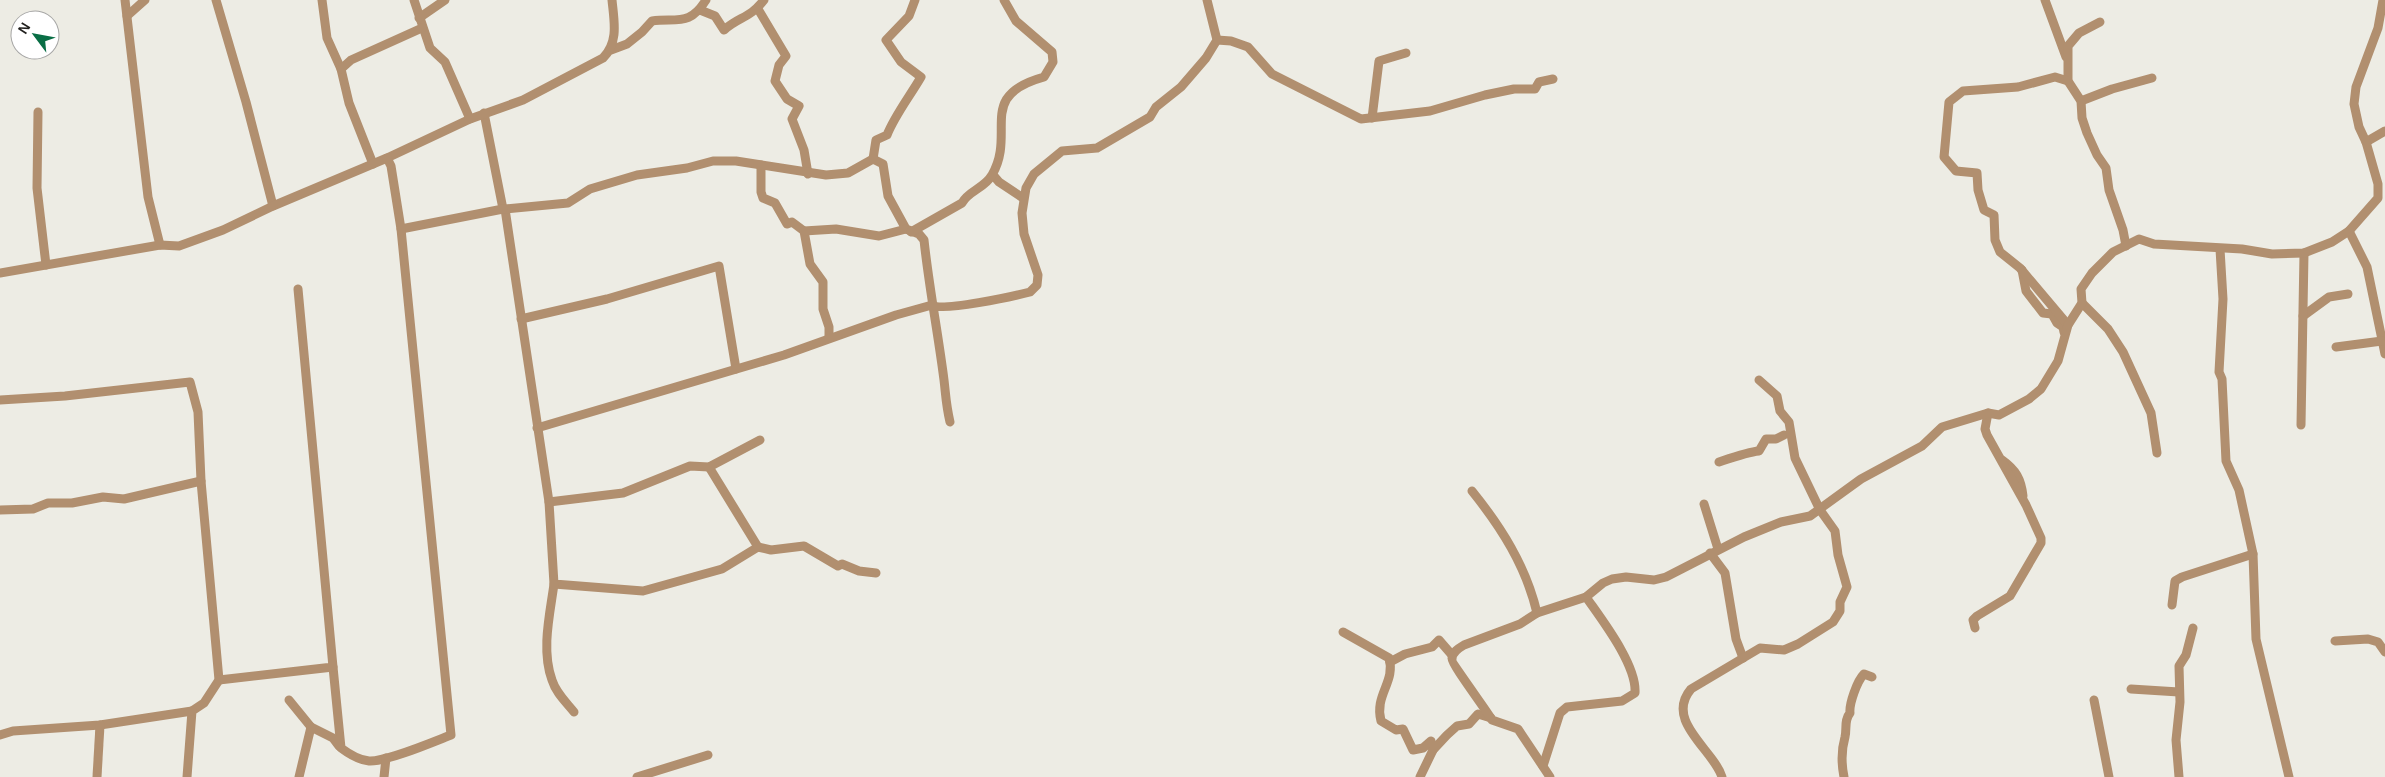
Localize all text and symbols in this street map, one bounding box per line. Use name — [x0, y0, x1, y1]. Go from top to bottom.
north arrow — [10, 10, 60, 60]
text: N — [15, 20, 33, 37]

